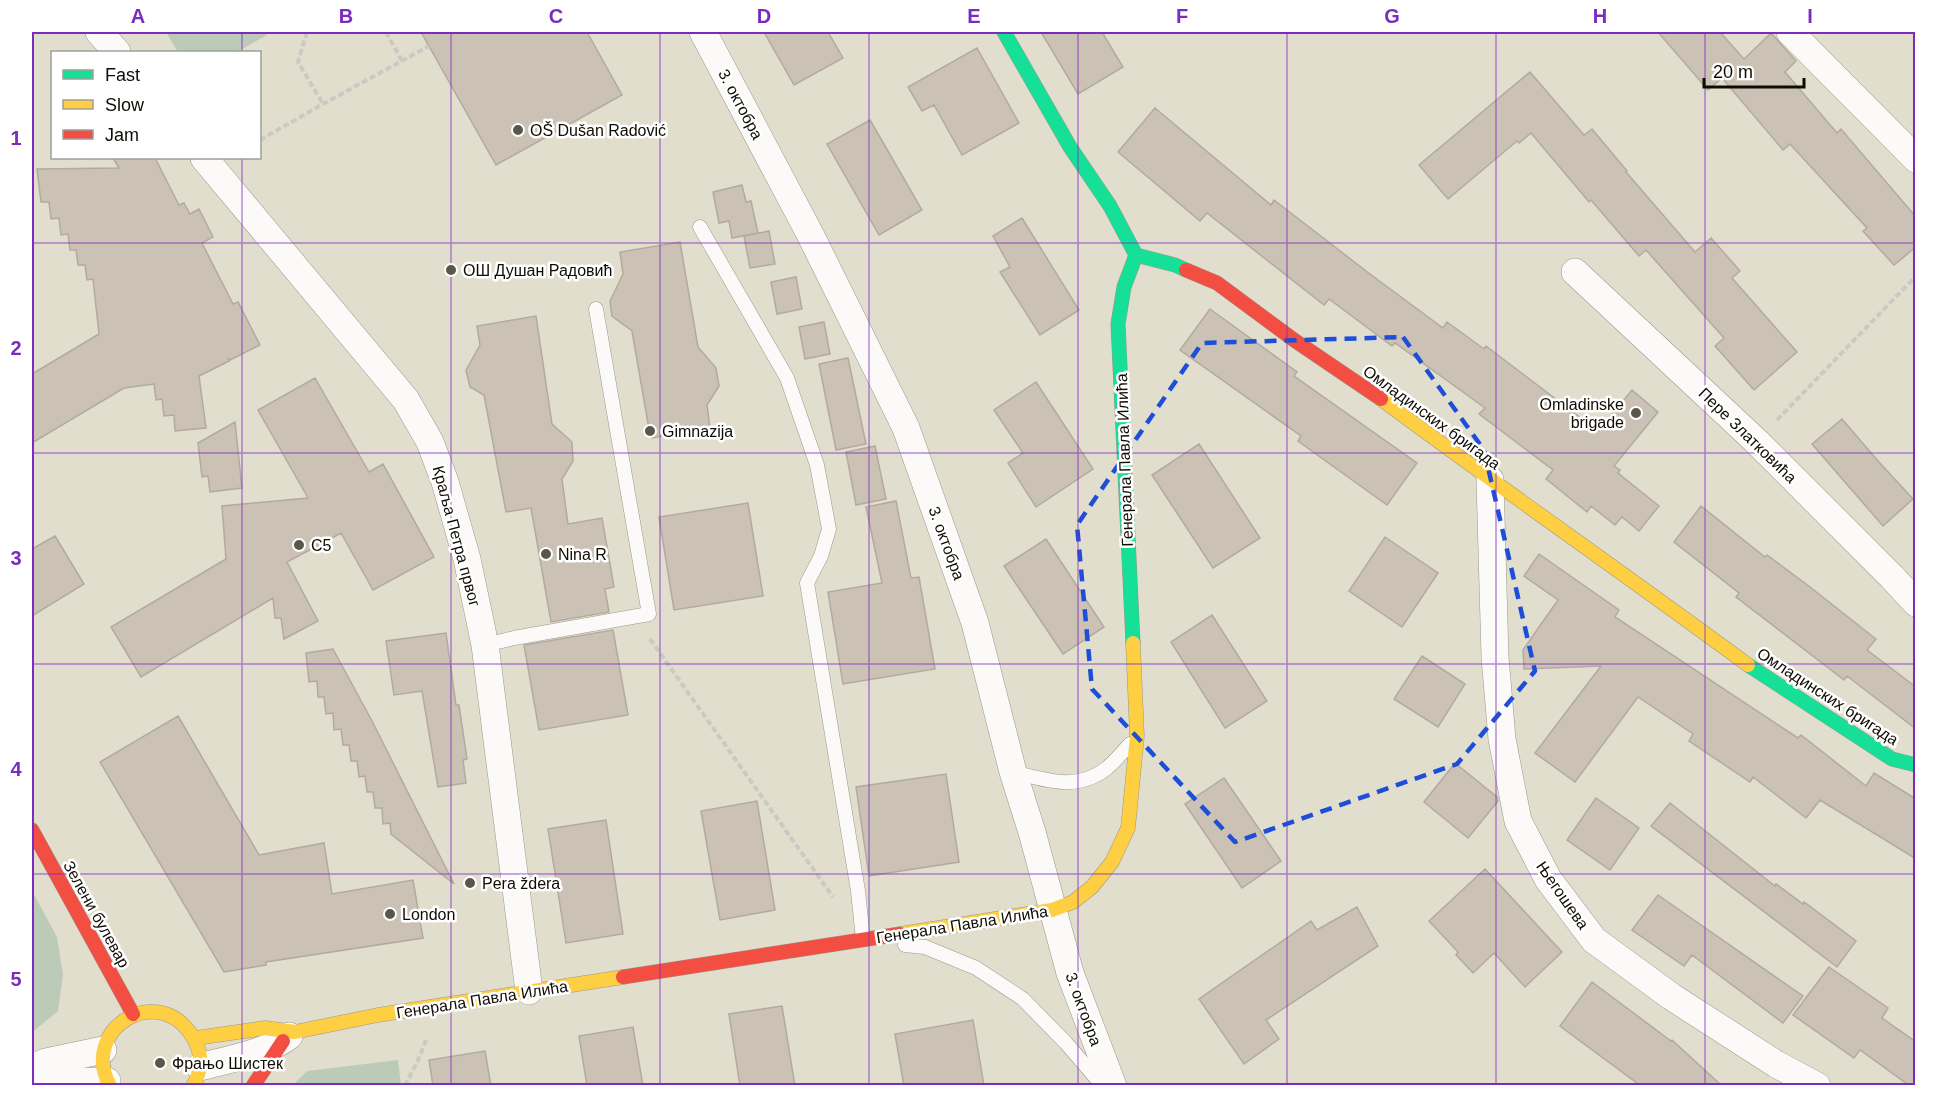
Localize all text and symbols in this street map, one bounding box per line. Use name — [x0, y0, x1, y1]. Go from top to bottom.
text: A — [131, 5, 145, 27]
text: B — [339, 5, 353, 27]
text: C — [549, 5, 563, 27]
text: D — [757, 5, 771, 27]
text: E — [967, 5, 981, 27]
text: F — [1176, 5, 1188, 27]
text: G — [1384, 5, 1400, 27]
text: H — [1593, 5, 1607, 27]
text: I — [1807, 5, 1813, 27]
legend — [51, 51, 261, 159]
scale bar — [1704, 51, 1804, 89]
text: 20 m — [1713, 62, 1753, 82]
text: Fast — [105, 65, 140, 85]
street label: 3. октобра — [715, 66, 766, 142]
text: Slow — [105, 95, 145, 115]
place label: OŠ Dušan Radović — [530, 121, 666, 139]
marker: OŠ Dušan Radović — [511, 123, 525, 137]
text: Jam — [105, 125, 139, 145]
text: 1 — [10, 127, 22, 149]
place label: ОШ Душан Радовић — [463, 262, 612, 279]
marker: ОШ Душан Радовић — [444, 263, 458, 277]
text: 2 — [10, 337, 22, 359]
street label: Омладинских бригада — [1360, 362, 1503, 473]
street label: Генерала Павла Илића — [1113, 373, 1136, 547]
street label: Пере Златковића — [1695, 384, 1800, 486]
place label: Omladinske brigade — [1540, 396, 1624, 431]
marker: Omladinske brigade — [1629, 406, 1643, 420]
place label: Gimnazija — [662, 423, 733, 440]
marker: Gimnazija — [643, 424, 657, 438]
street label: Краља Петра првог — [430, 464, 484, 609]
street label: 3. октобра — [925, 504, 968, 582]
place label: C5 — [311, 537, 332, 554]
marker: C5 — [292, 538, 306, 552]
place label: Nina R — [558, 546, 607, 563]
text: 3 — [10, 547, 22, 569]
marker: Nina R — [539, 547, 553, 561]
street label: Омладинских бригада — [1754, 644, 1902, 748]
text: 4 — [10, 758, 22, 780]
street label: Зелени булевар — [60, 858, 133, 971]
street label: Његошева — [1533, 858, 1592, 932]
place label: Pera ždera — [482, 875, 560, 892]
marker: Pera ždera — [463, 876, 477, 890]
street label: Генерала Павла Илића — [875, 903, 1049, 946]
place label: London — [402, 906, 455, 923]
marker: London — [383, 907, 397, 921]
text: 5 — [10, 968, 22, 990]
street label: 3. октобра — [1062, 970, 1105, 1048]
street label: Генерала Павла Илића — [395, 978, 569, 1021]
place label: Фрањо Шистек — [172, 1055, 284, 1072]
marker: Фрањо Шистек — [153, 1056, 167, 1070]

